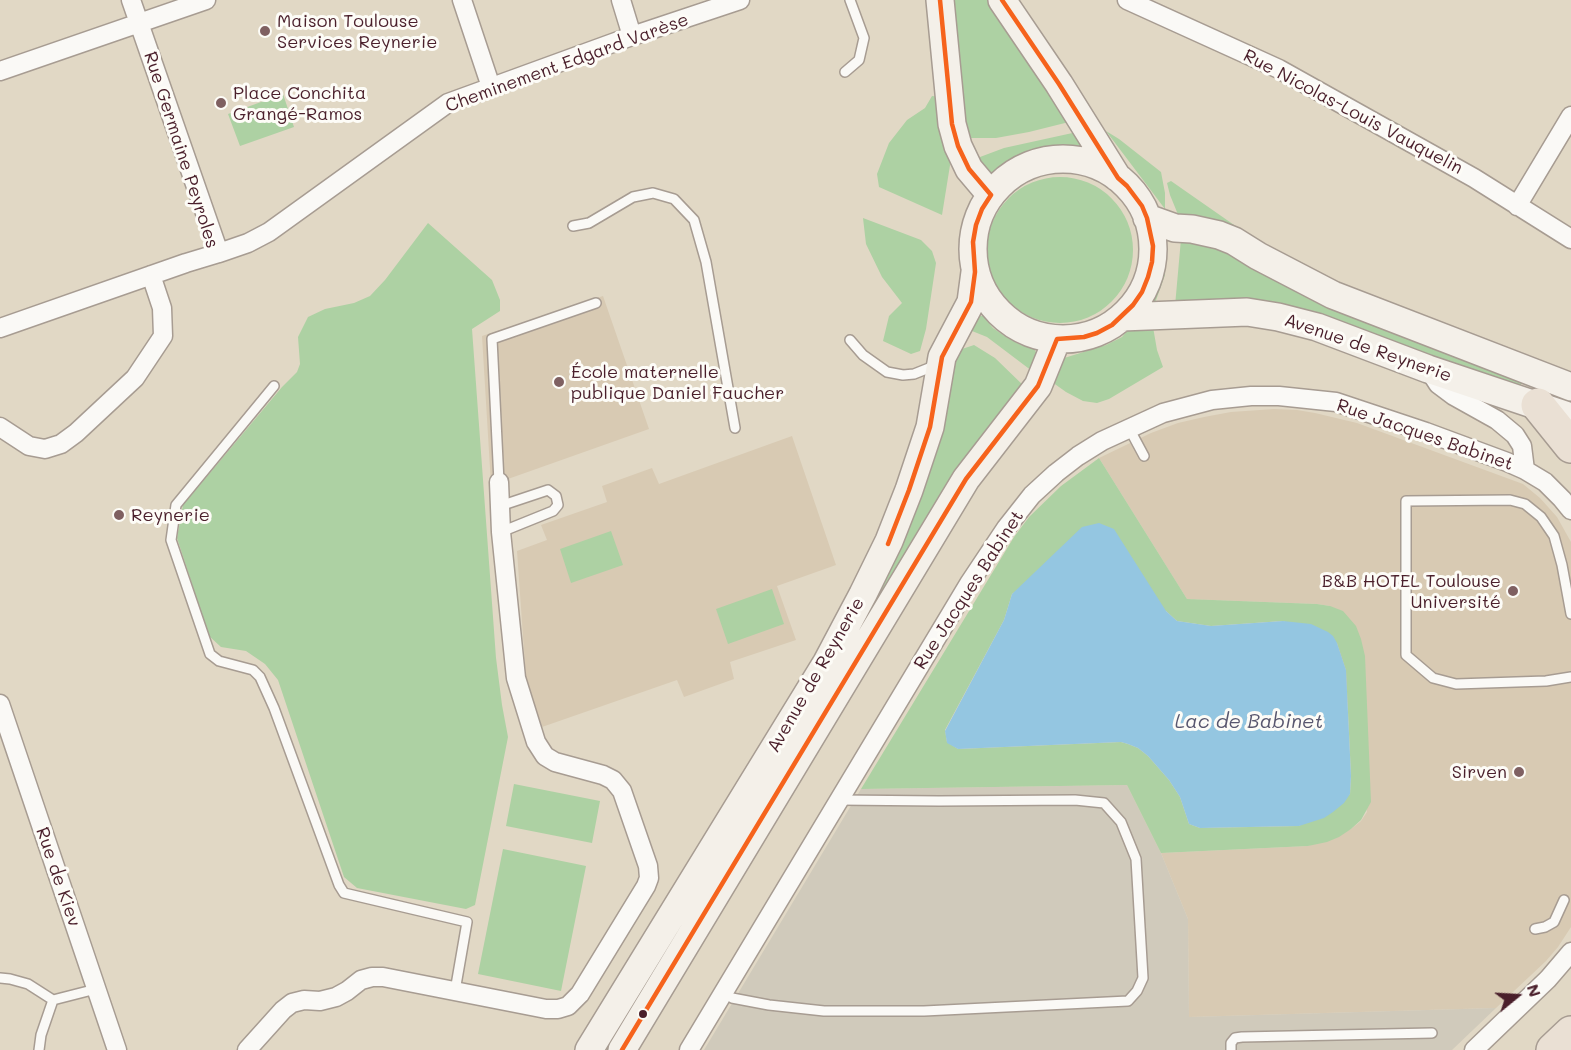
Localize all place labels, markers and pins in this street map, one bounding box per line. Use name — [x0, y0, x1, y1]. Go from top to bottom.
place label: Maison Toulouse Services Reynerie — [277, 10, 437, 52]
marker: Maison Toulouse Services Reynerie — [258, 24, 272, 38]
place label: Place Conchita Grangé-Ramos — [233, 82, 366, 124]
marker: Place Conchita Grangé-Ramos — [214, 96, 228, 110]
place label: École maternelle publique Daniel Faucher — [571, 361, 784, 404]
marker: École maternelle publique Daniel Faucher — [552, 375, 566, 389]
place label: Reynerie — [131, 504, 210, 526]
marker: Reynerie — [112, 508, 126, 522]
place label: B&B HOTEL Toulouse Université — [1322, 570, 1501, 612]
marker: B&B HOTEL Toulouse Université — [1506, 584, 1520, 598]
place label: Sirven — [1452, 761, 1507, 783]
marker: Sirven — [1512, 765, 1526, 779]
unlabelled marker — [637, 1008, 649, 1020]

